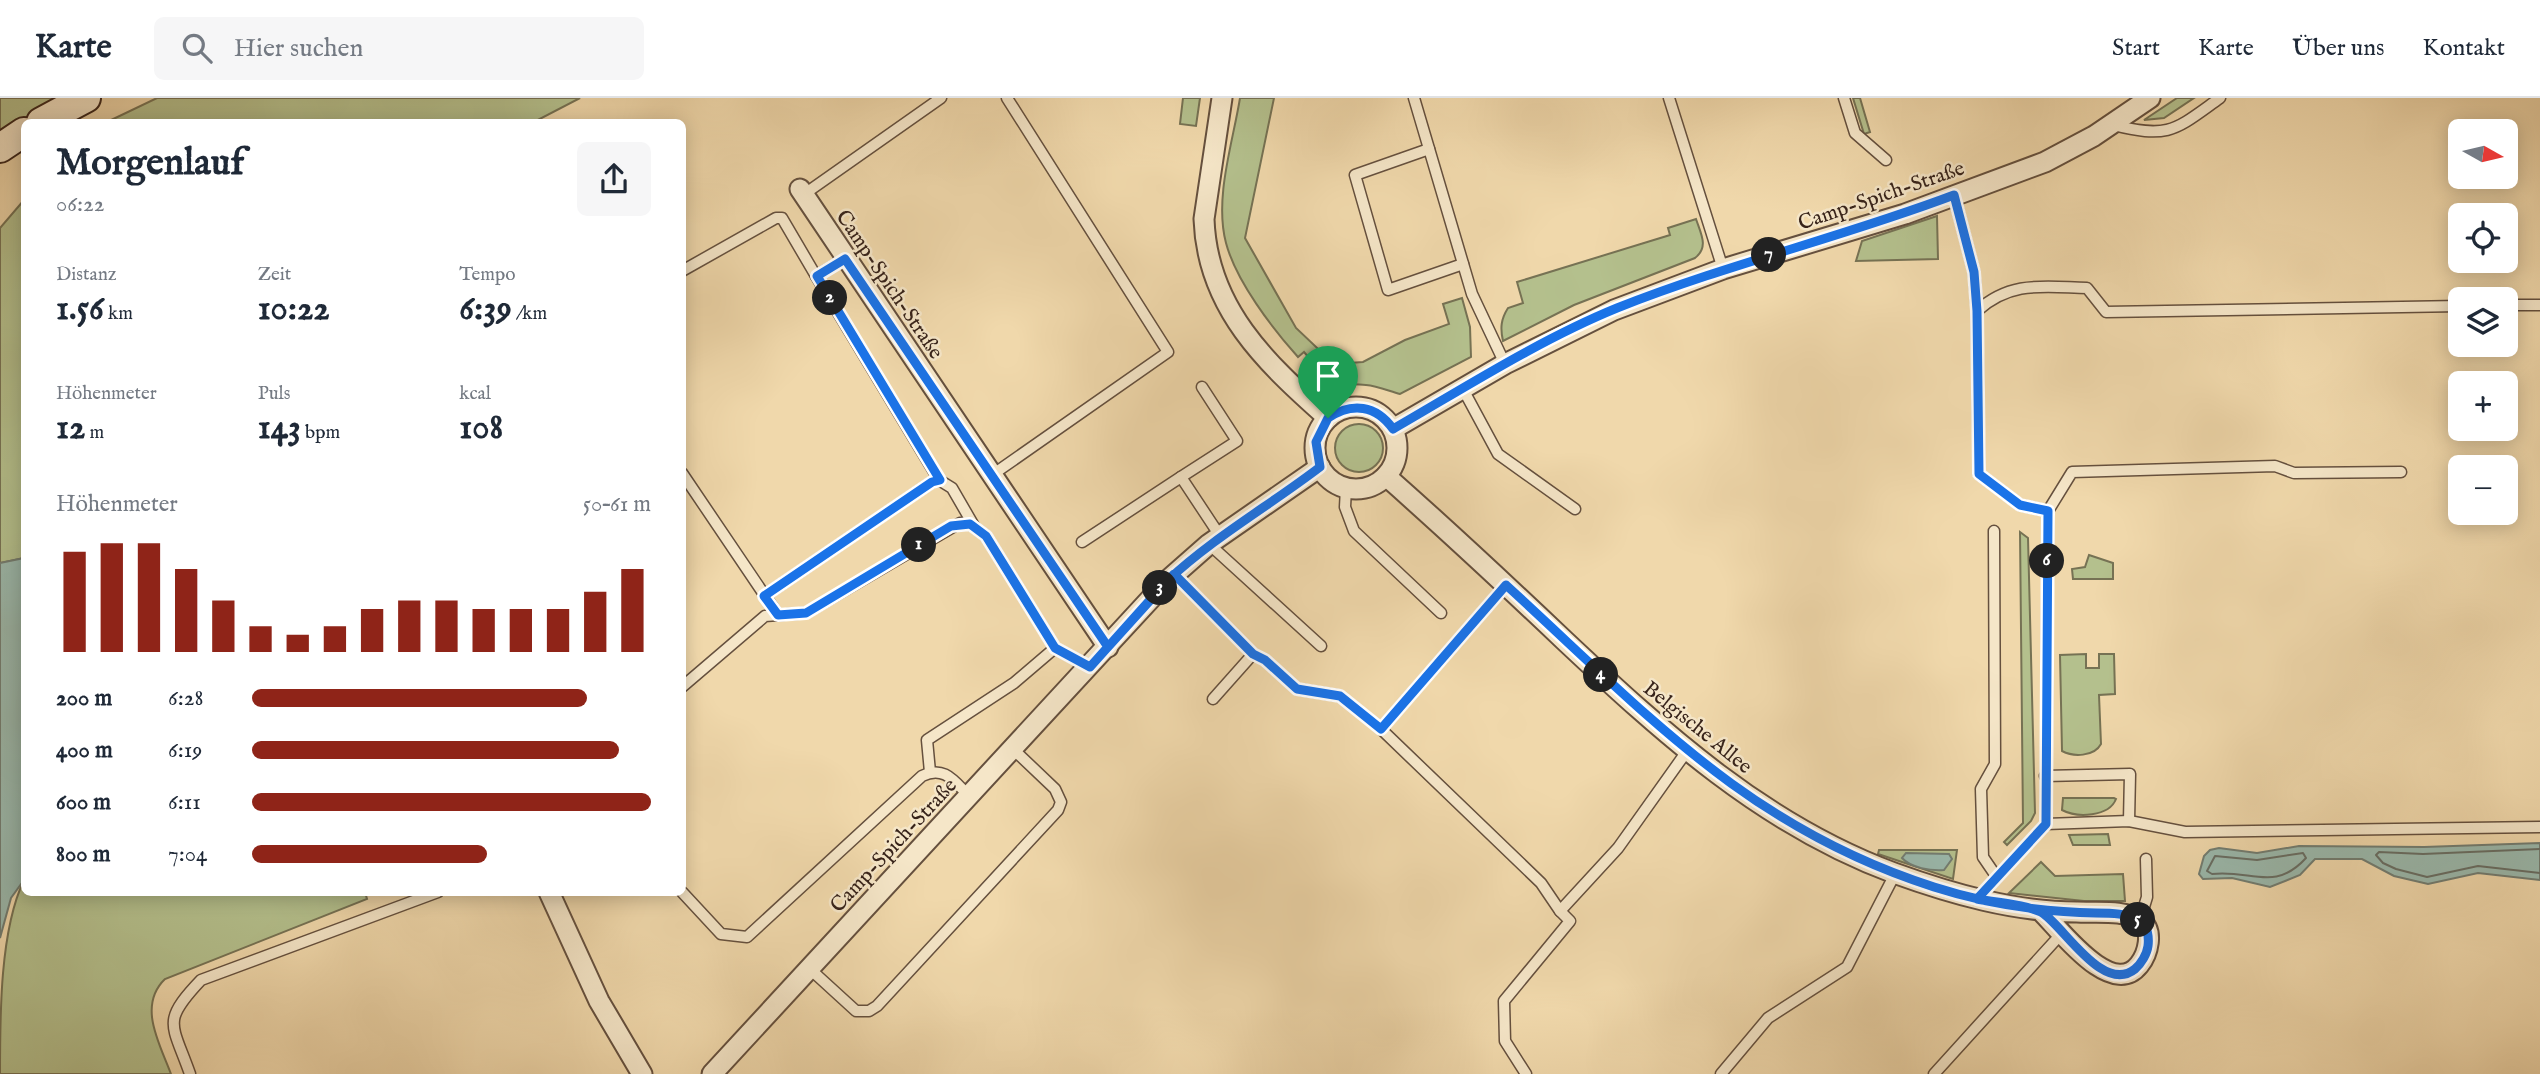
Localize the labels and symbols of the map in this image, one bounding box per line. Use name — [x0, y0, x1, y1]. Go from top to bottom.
north arrow — [2448, 119, 2518, 189]
street label: Camp-Spich-Straße — [1795, 155, 1969, 238]
street label: Camp-Spich-Straße — [829, 205, 949, 365]
pin: 7 — [1752, 238, 1786, 272]
pin: 2 — [812, 280, 848, 316]
pin — [1298, 346, 1358, 418]
pin: 1 — [902, 528, 936, 562]
pin: 6 — [2030, 544, 2064, 578]
pin: 3 — [1142, 570, 1178, 606]
pin: 4 — [1584, 658, 1618, 692]
street label: Belgische Allee — [1637, 676, 1757, 781]
street label: Camp-Spich-Straße — [825, 773, 964, 919]
pin: 5 — [2120, 902, 2156, 938]

